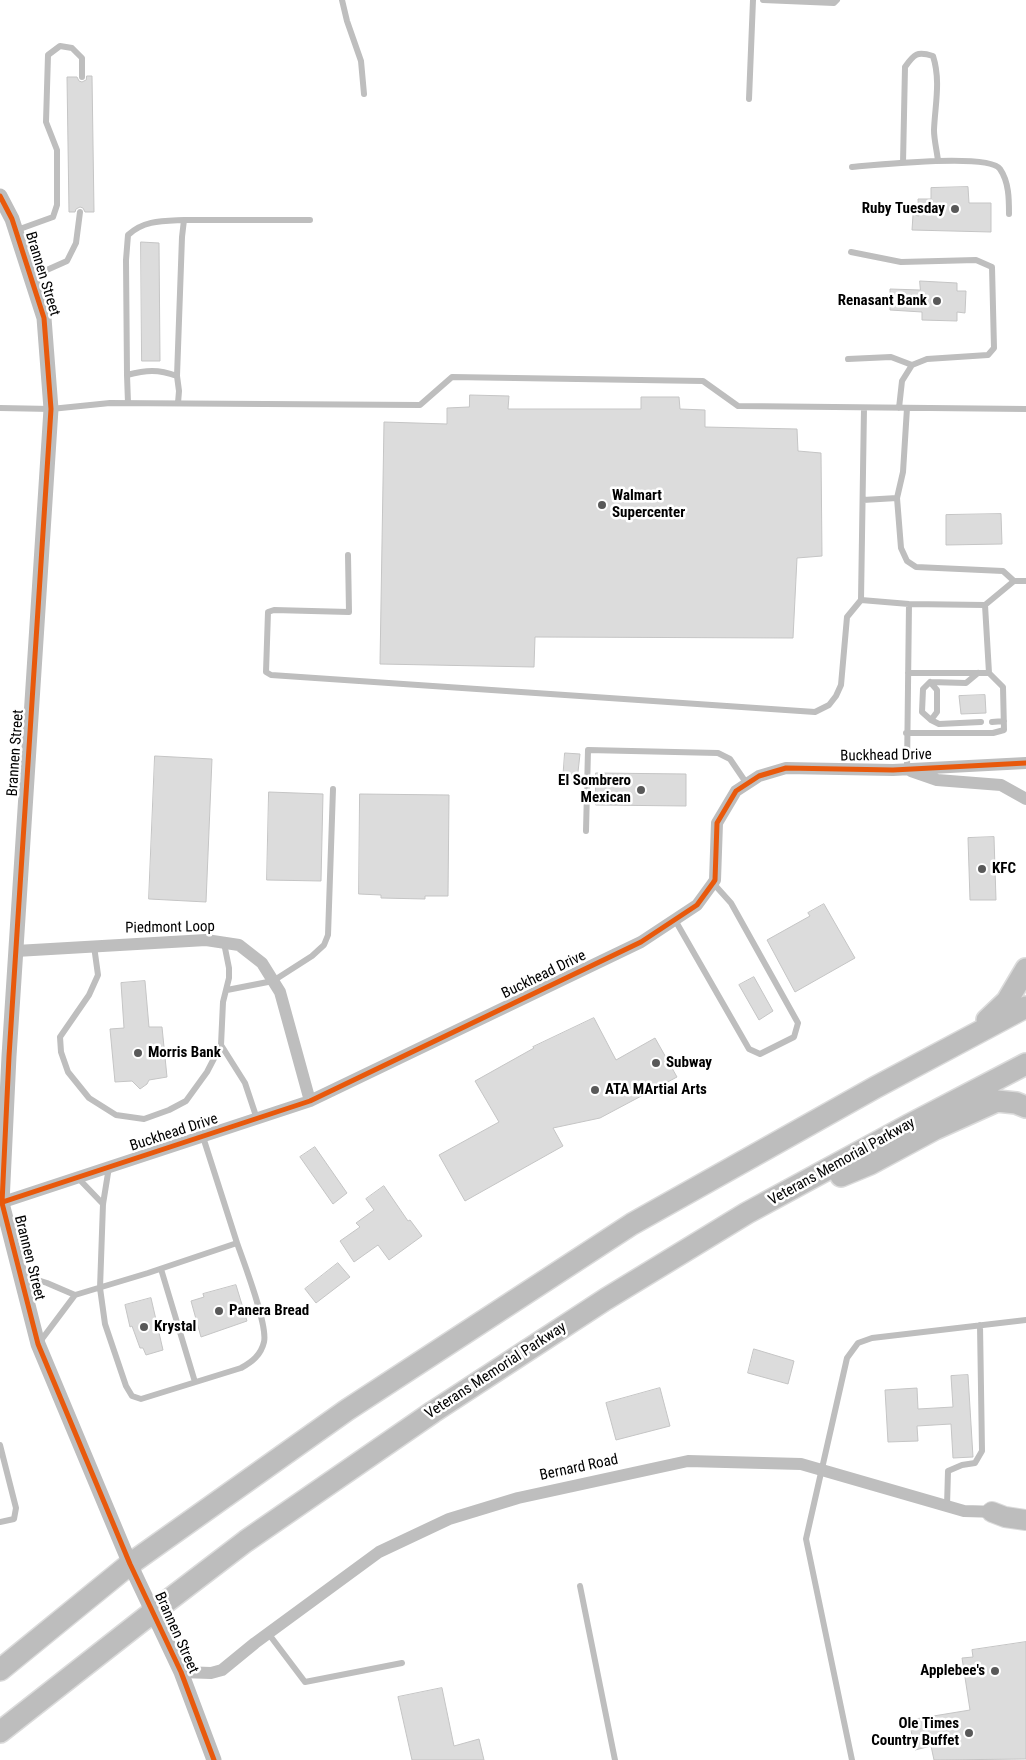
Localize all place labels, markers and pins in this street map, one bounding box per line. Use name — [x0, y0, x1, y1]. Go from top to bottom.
place label: Ruby Tuesday — [862, 200, 945, 218]
marker: Ruby Tuesday — [949, 203, 961, 215]
place label: Renasant Bank — [838, 292, 927, 310]
marker: Renasant Bank — [931, 295, 943, 307]
place label: Walmart Supercenter — [612, 487, 685, 522]
marker: Walmart Supercenter — [596, 499, 608, 511]
place label: El Sombrero Mexican — [558, 772, 631, 807]
marker: El Sombrero Mexican — [635, 784, 647, 796]
place label: KFC — [992, 860, 1016, 878]
marker: KFC — [976, 863, 988, 875]
place label: Morris Bank — [148, 1044, 221, 1062]
marker: Morris Bank — [132, 1047, 144, 1059]
place label: Subway — [666, 1054, 712, 1072]
marker: Subway — [650, 1057, 662, 1069]
place label: ATA MArtial Arts — [605, 1081, 707, 1099]
marker: ATA MArtial Arts — [589, 1084, 601, 1096]
place label: Panera Bread — [229, 1302, 309, 1320]
marker: Panera Bread — [213, 1305, 225, 1317]
place label: Krystal — [154, 1318, 196, 1336]
marker: Krystal — [138, 1321, 150, 1333]
place label: Applebee's — [920, 1662, 985, 1680]
marker: Applebee's — [989, 1665, 1001, 1677]
place label: Ole Times Country Buffet — [871, 1715, 959, 1750]
marker: Ole Times Country Buffet — [963, 1727, 975, 1739]

